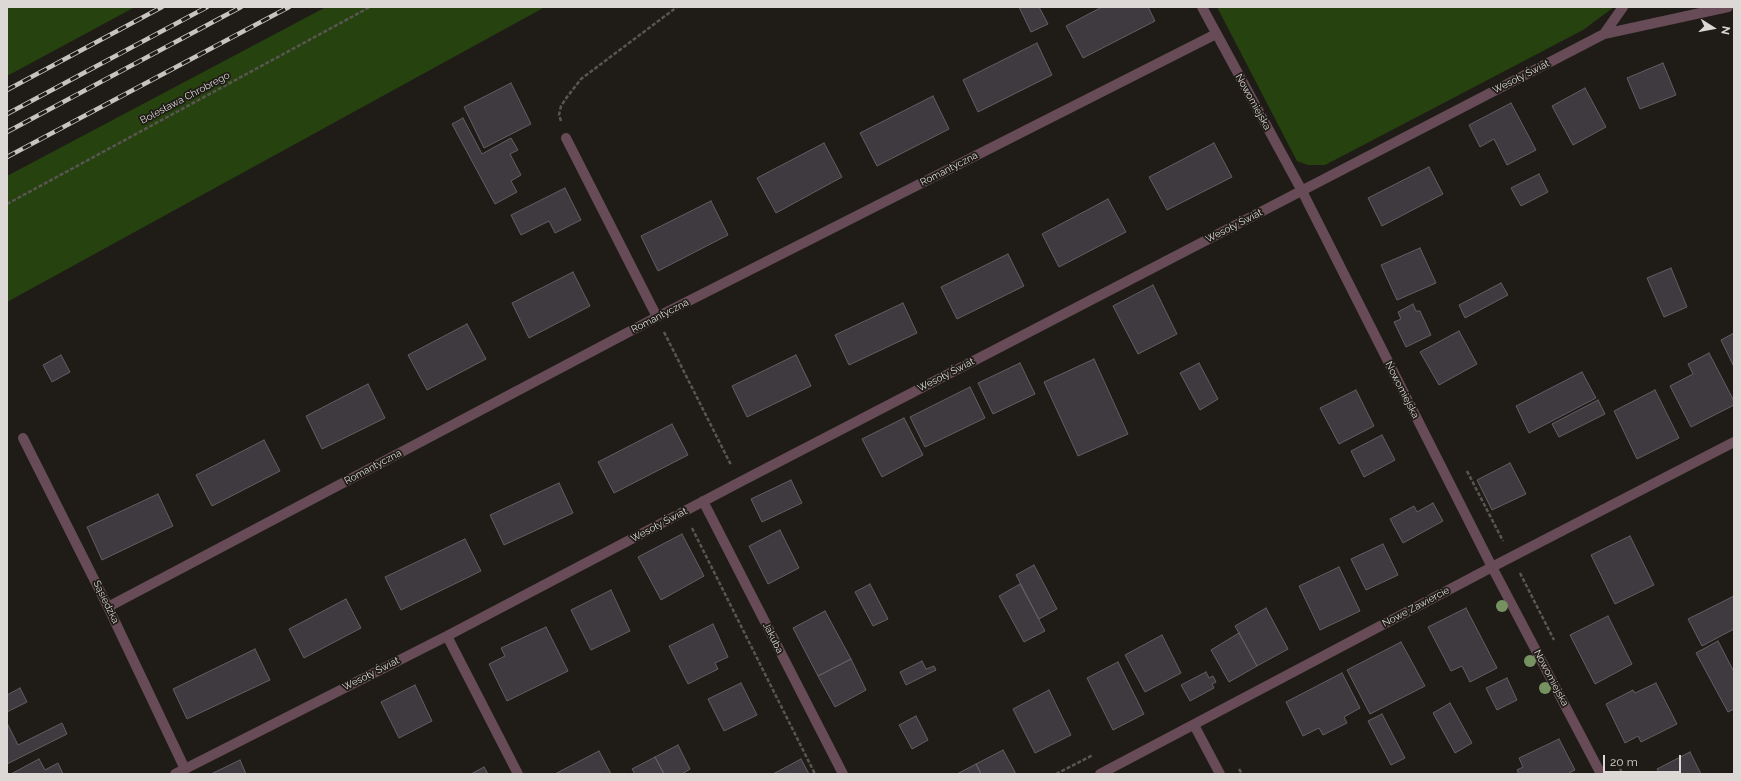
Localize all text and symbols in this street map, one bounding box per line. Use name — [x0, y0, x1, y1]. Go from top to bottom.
north arrow — [1693, 8, 1733, 48]
text: N — [1718, 25, 1732, 36]
street label: Wesoły Świat — [1491, 58, 1551, 96]
street label: Bolesława Chrobrego — [138, 69, 232, 127]
street label: Nowomiejska — [1233, 72, 1273, 132]
street label: Romantyczna — [918, 149, 980, 189]
street label: Wesoły Świat — [1204, 207, 1264, 245]
street label: Romantyczna — [629, 296, 691, 336]
street label: Wesoły Świat — [916, 356, 976, 394]
street label: Nowomiejska — [1383, 359, 1421, 421]
street label: Romantyczna — [342, 447, 404, 487]
street label: Wesoły Świat — [629, 505, 689, 545]
street label: Sąsiedzka — [90, 579, 122, 625]
street label: Nowe Zawiercie — [1380, 584, 1452, 630]
street label: Jakuba — [760, 621, 786, 655]
street label: Nowomiejska — [1531, 648, 1571, 708]
street label: Wesoły Świat — [341, 655, 401, 693]
scale bar — [1605, 747, 1683, 773]
text: 20 m — [1610, 755, 1638, 769]

